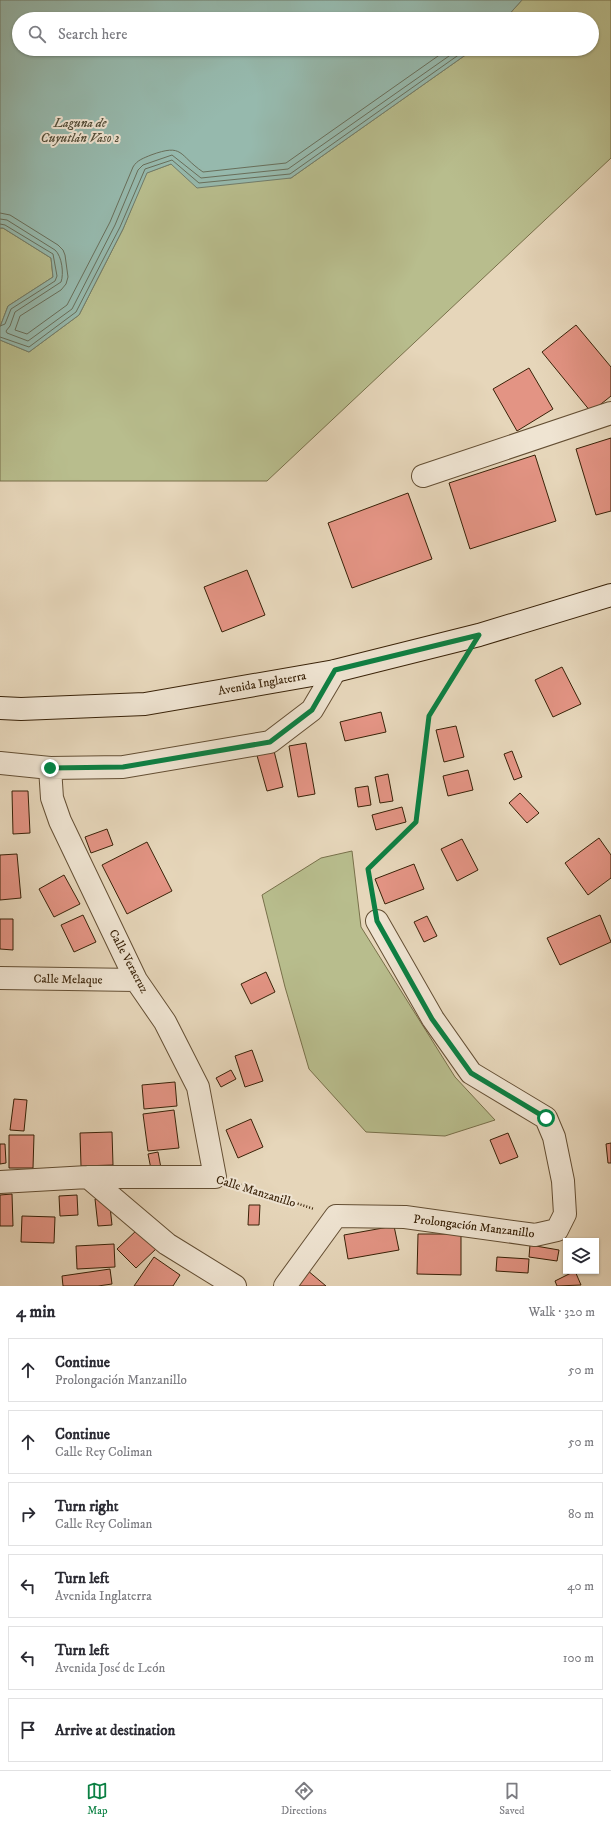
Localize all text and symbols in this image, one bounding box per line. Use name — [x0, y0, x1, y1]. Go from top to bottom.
search box — [12, 12, 599, 56]
icon: search — [26, 23, 48, 45]
text: Search here — [58, 25, 127, 44]
water label: Laguna de Cuyutlán Vaso 2 — [41, 115, 119, 146]
street label: Avenida Inglaterra — [217, 668, 308, 699]
route end — [41, 759, 59, 777]
street label: Calle Veracruz — [106, 927, 152, 996]
street label: Calle Melaque — [33, 971, 103, 988]
route start — [537, 1109, 555, 1127]
street label: Calle Manzanillo — [214, 1172, 298, 1211]
street label: Prolongación Manzanillo — [413, 1212, 535, 1241]
map controls — [563, 1238, 599, 1274]
button: layers — [563, 1238, 599, 1274]
text: 4 min — [16, 1301, 55, 1323]
text: Walk · 320 m — [529, 1304, 595, 1320]
text: Continue — [55, 1353, 110, 1372]
icon: ahead — [17, 1359, 39, 1381]
text: 50 m — [568, 1362, 594, 1378]
text: Prolongación Manzanillo — [55, 1372, 187, 1388]
text: Continue — [55, 1425, 110, 1444]
icon: ahead — [17, 1431, 39, 1453]
text: 50 m — [568, 1434, 594, 1450]
text: Calle Rey Coliman — [55, 1444, 152, 1460]
text: Turn right — [55, 1497, 118, 1516]
icon: right — [17, 1503, 39, 1525]
text: 80 m — [568, 1506, 594, 1522]
text: Calle Rey Coliman — [55, 1516, 152, 1532]
text: Turn left — [55, 1569, 109, 1588]
icon: left — [17, 1575, 39, 1597]
text: 40 m — [567, 1578, 594, 1594]
text: Avenida Inglaterra — [55, 1588, 152, 1604]
text: Turn left — [55, 1641, 109, 1660]
icon: left — [17, 1647, 39, 1669]
text: 100 m — [563, 1650, 594, 1666]
text: Avenida José de León — [55, 1660, 165, 1676]
icon: arrive — [17, 1719, 39, 1741]
text: Arrive at destination — [55, 1721, 175, 1740]
tab: Map — [86, 1780, 108, 1818]
tab: Directions — [281, 1780, 327, 1818]
tab: Saved — [499, 1780, 525, 1818]

